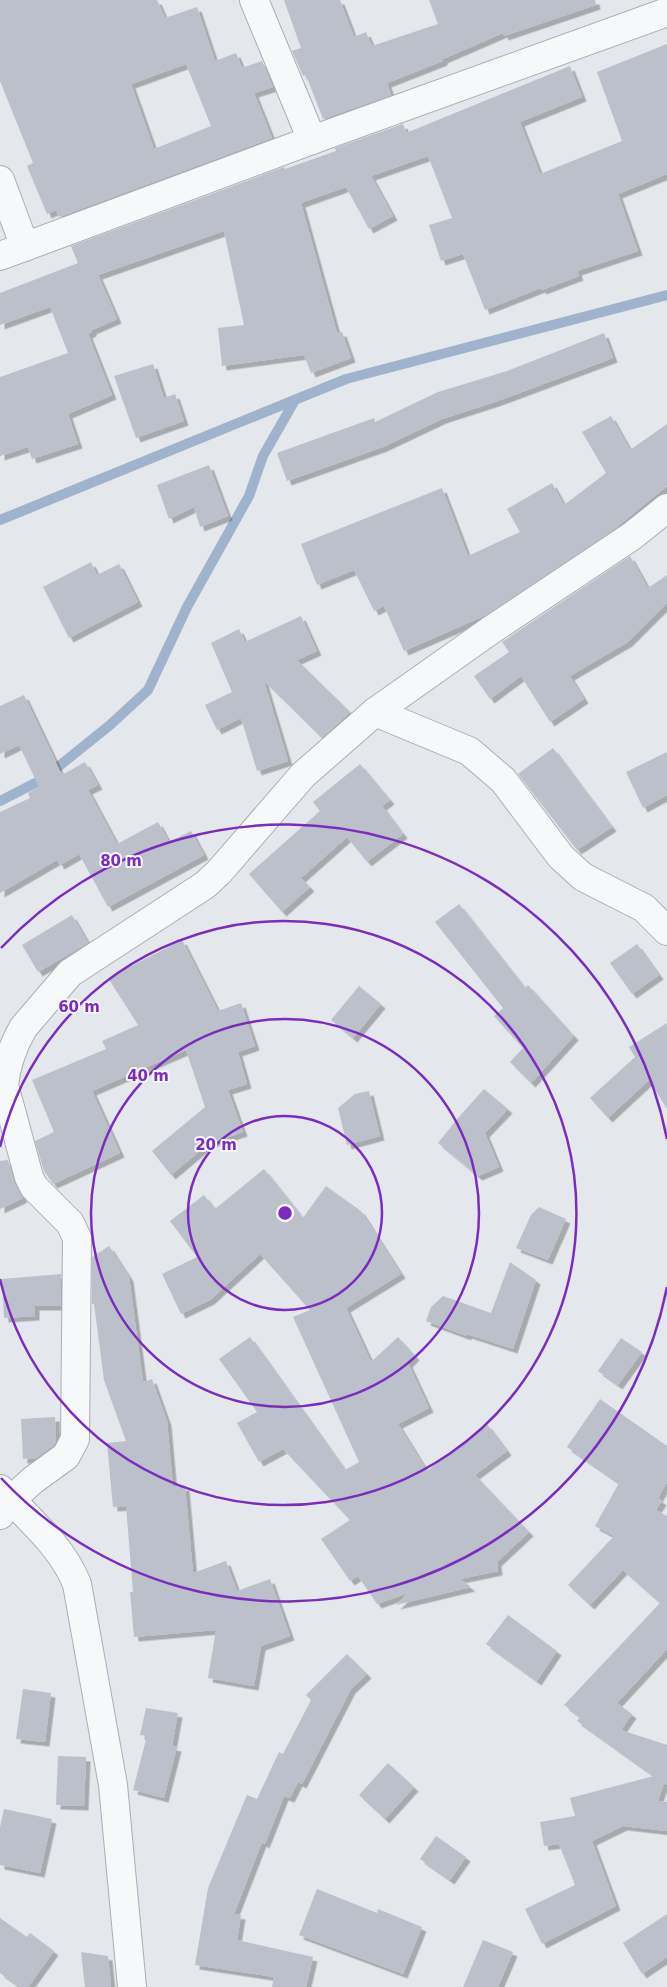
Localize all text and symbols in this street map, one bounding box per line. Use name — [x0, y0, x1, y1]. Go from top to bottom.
text: 80 m — [100, 852, 142, 870]
text: 60 m — [58, 998, 100, 1016]
text: 40 m — [127, 1067, 169, 1085]
text: 20 m — [195, 1136, 237, 1154]
centre of rings — [276, 1204, 294, 1222]

